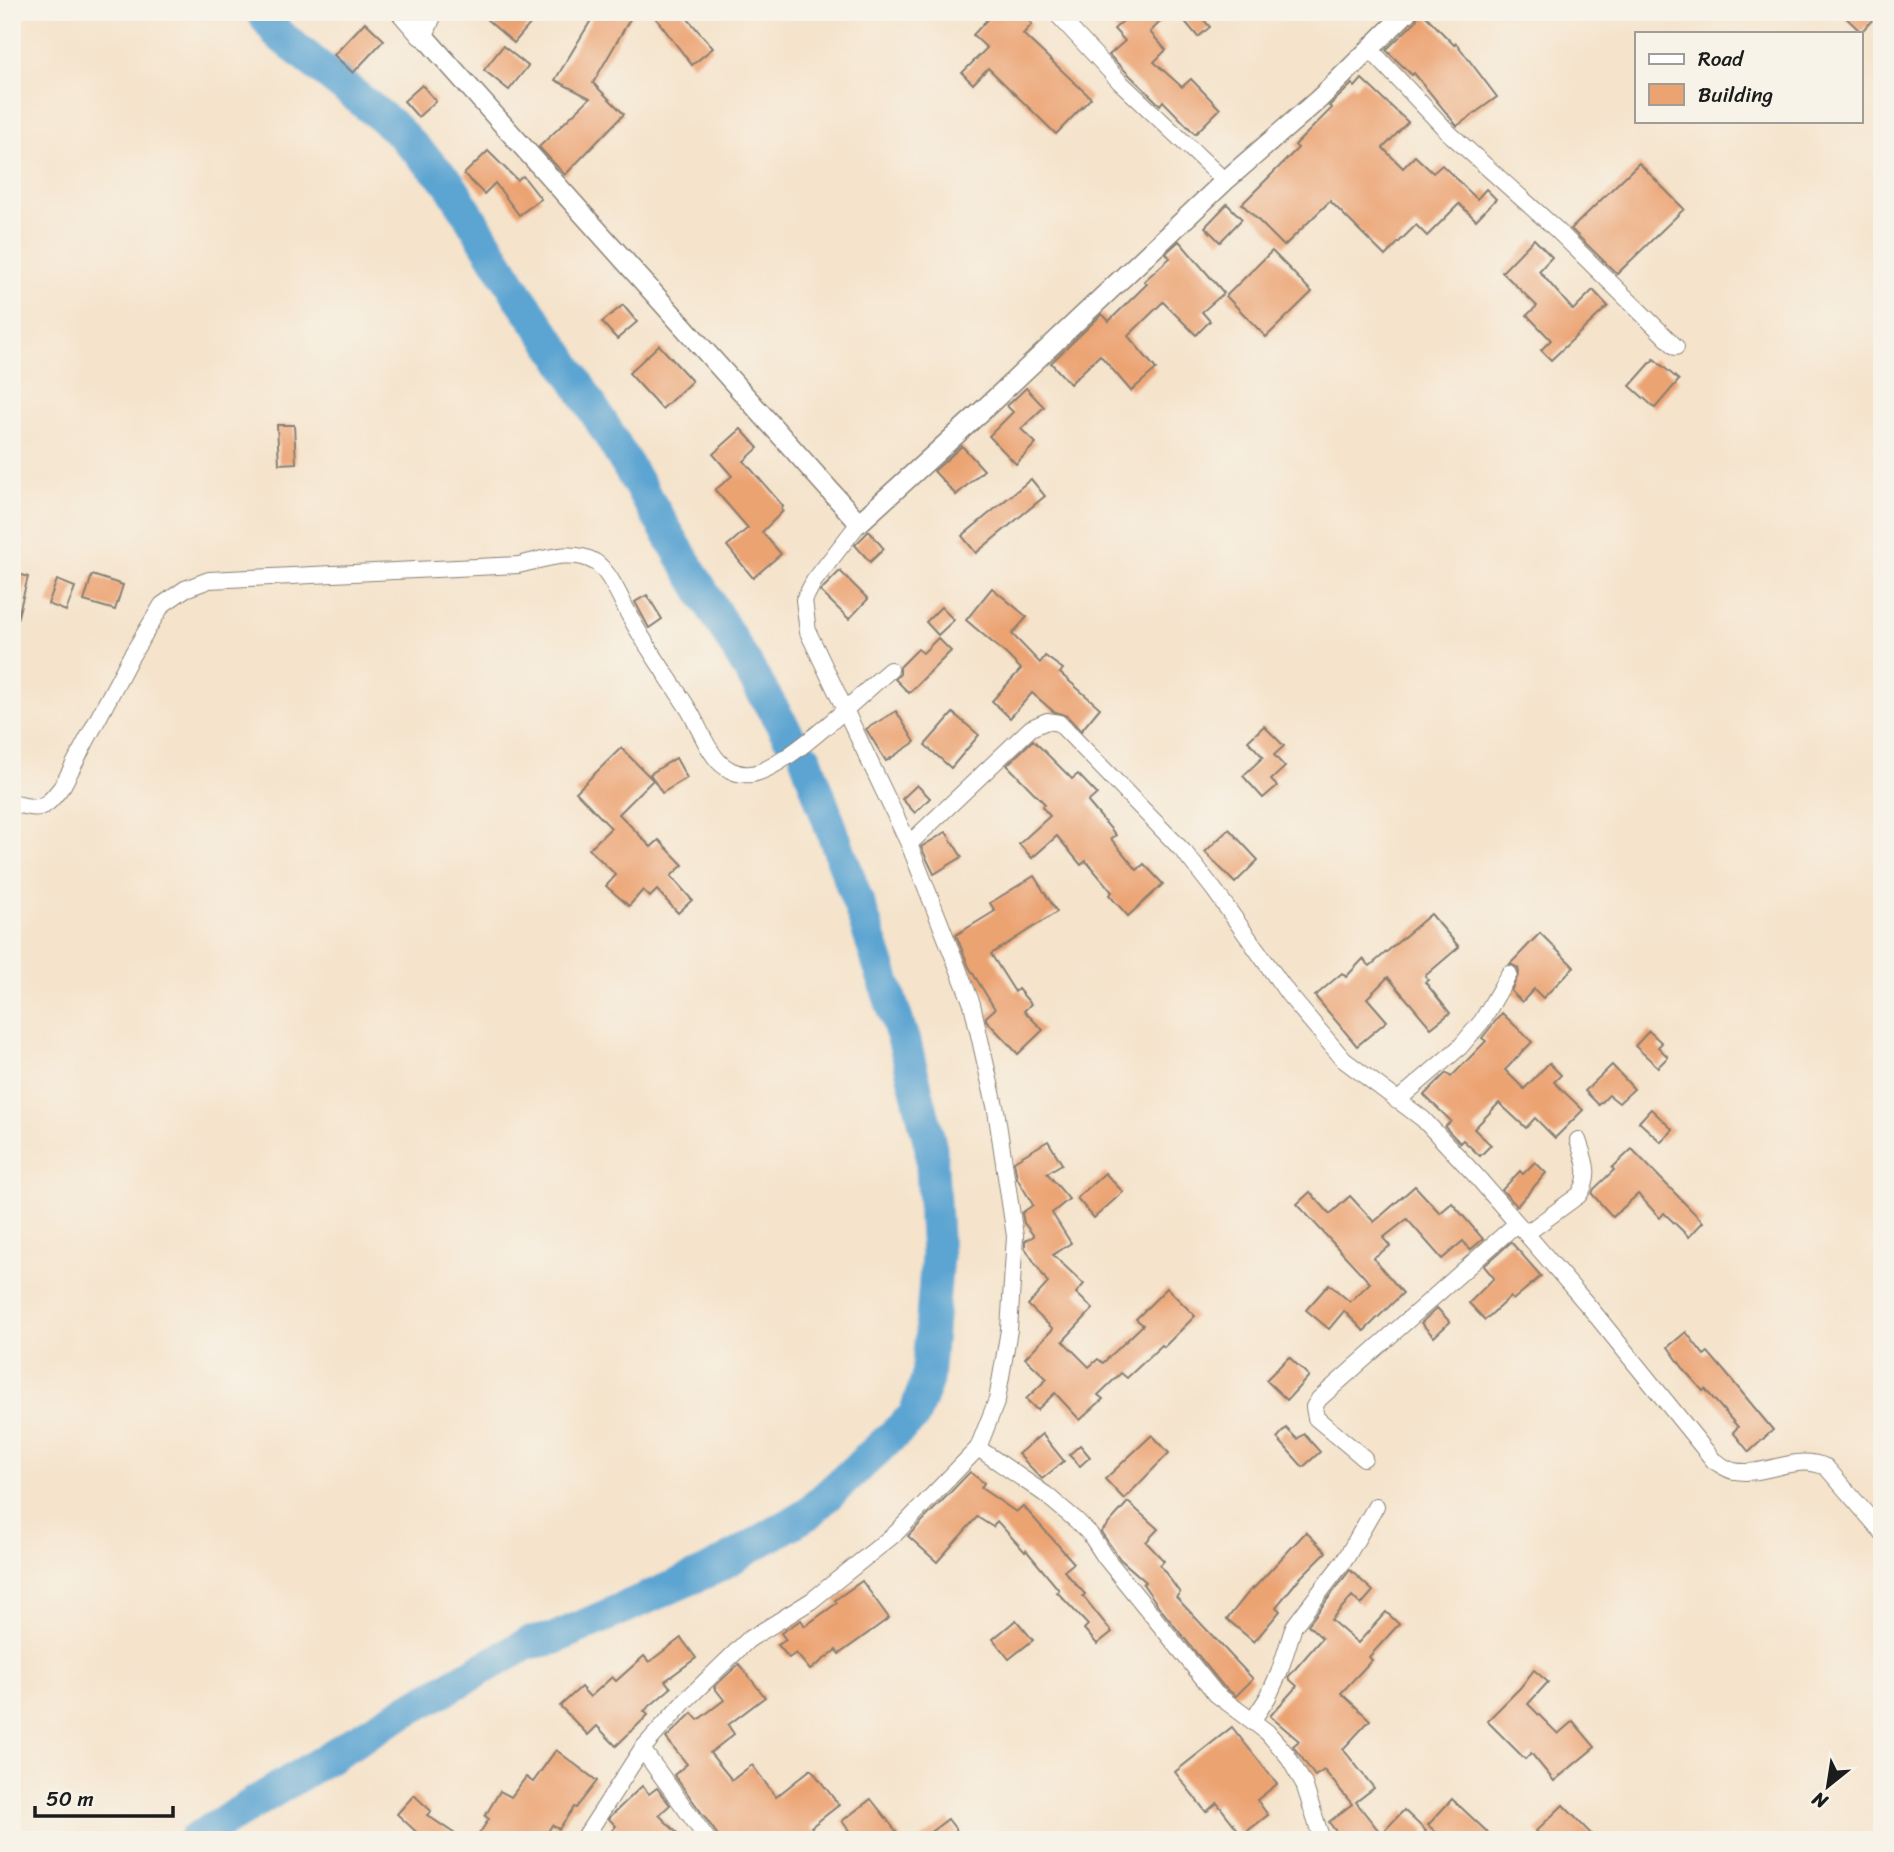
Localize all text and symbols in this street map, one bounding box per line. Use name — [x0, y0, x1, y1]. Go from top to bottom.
legend — [1635, 32, 1862, 122]
text: Road — [1698, 40, 1745, 78]
text: Building — [1698, 76, 1774, 114]
north arrow — [1792, 1750, 1862, 1820]
scale bar — [35, 1775, 173, 1819]
text: 50 m — [46, 1780, 94, 1818]
text: N — [1805, 1782, 1835, 1818]

